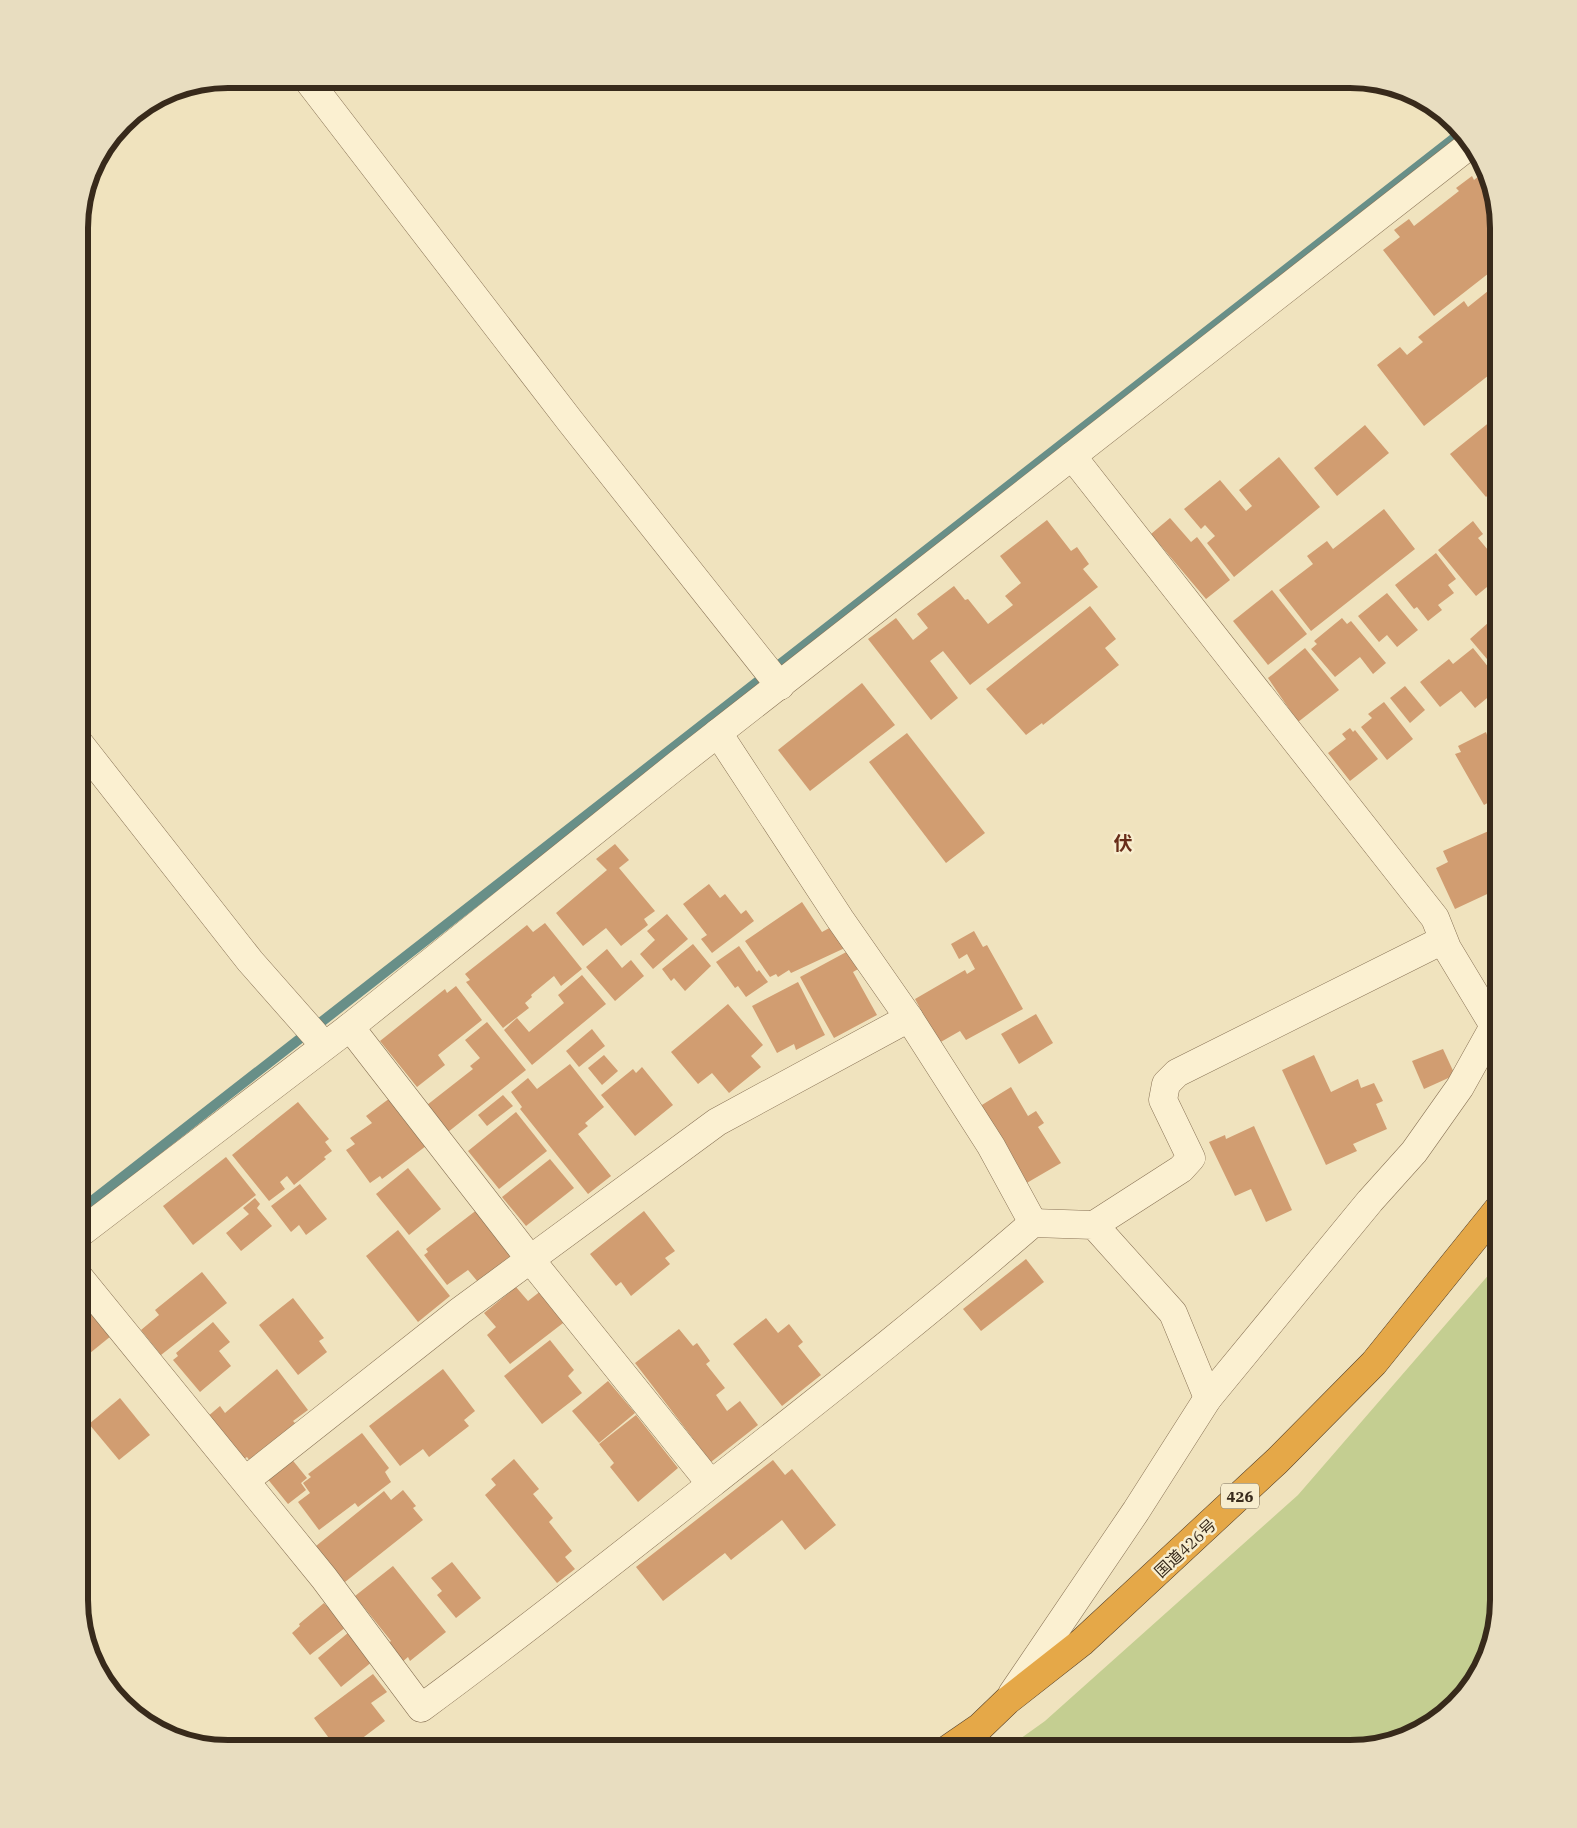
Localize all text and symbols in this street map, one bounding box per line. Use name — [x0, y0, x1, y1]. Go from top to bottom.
district label: 伏 — [1113, 831, 1133, 855]
road number: 426 — [1221, 1484, 1259, 1508]
street label: 国道426号 — [1150, 1514, 1220, 1582]

